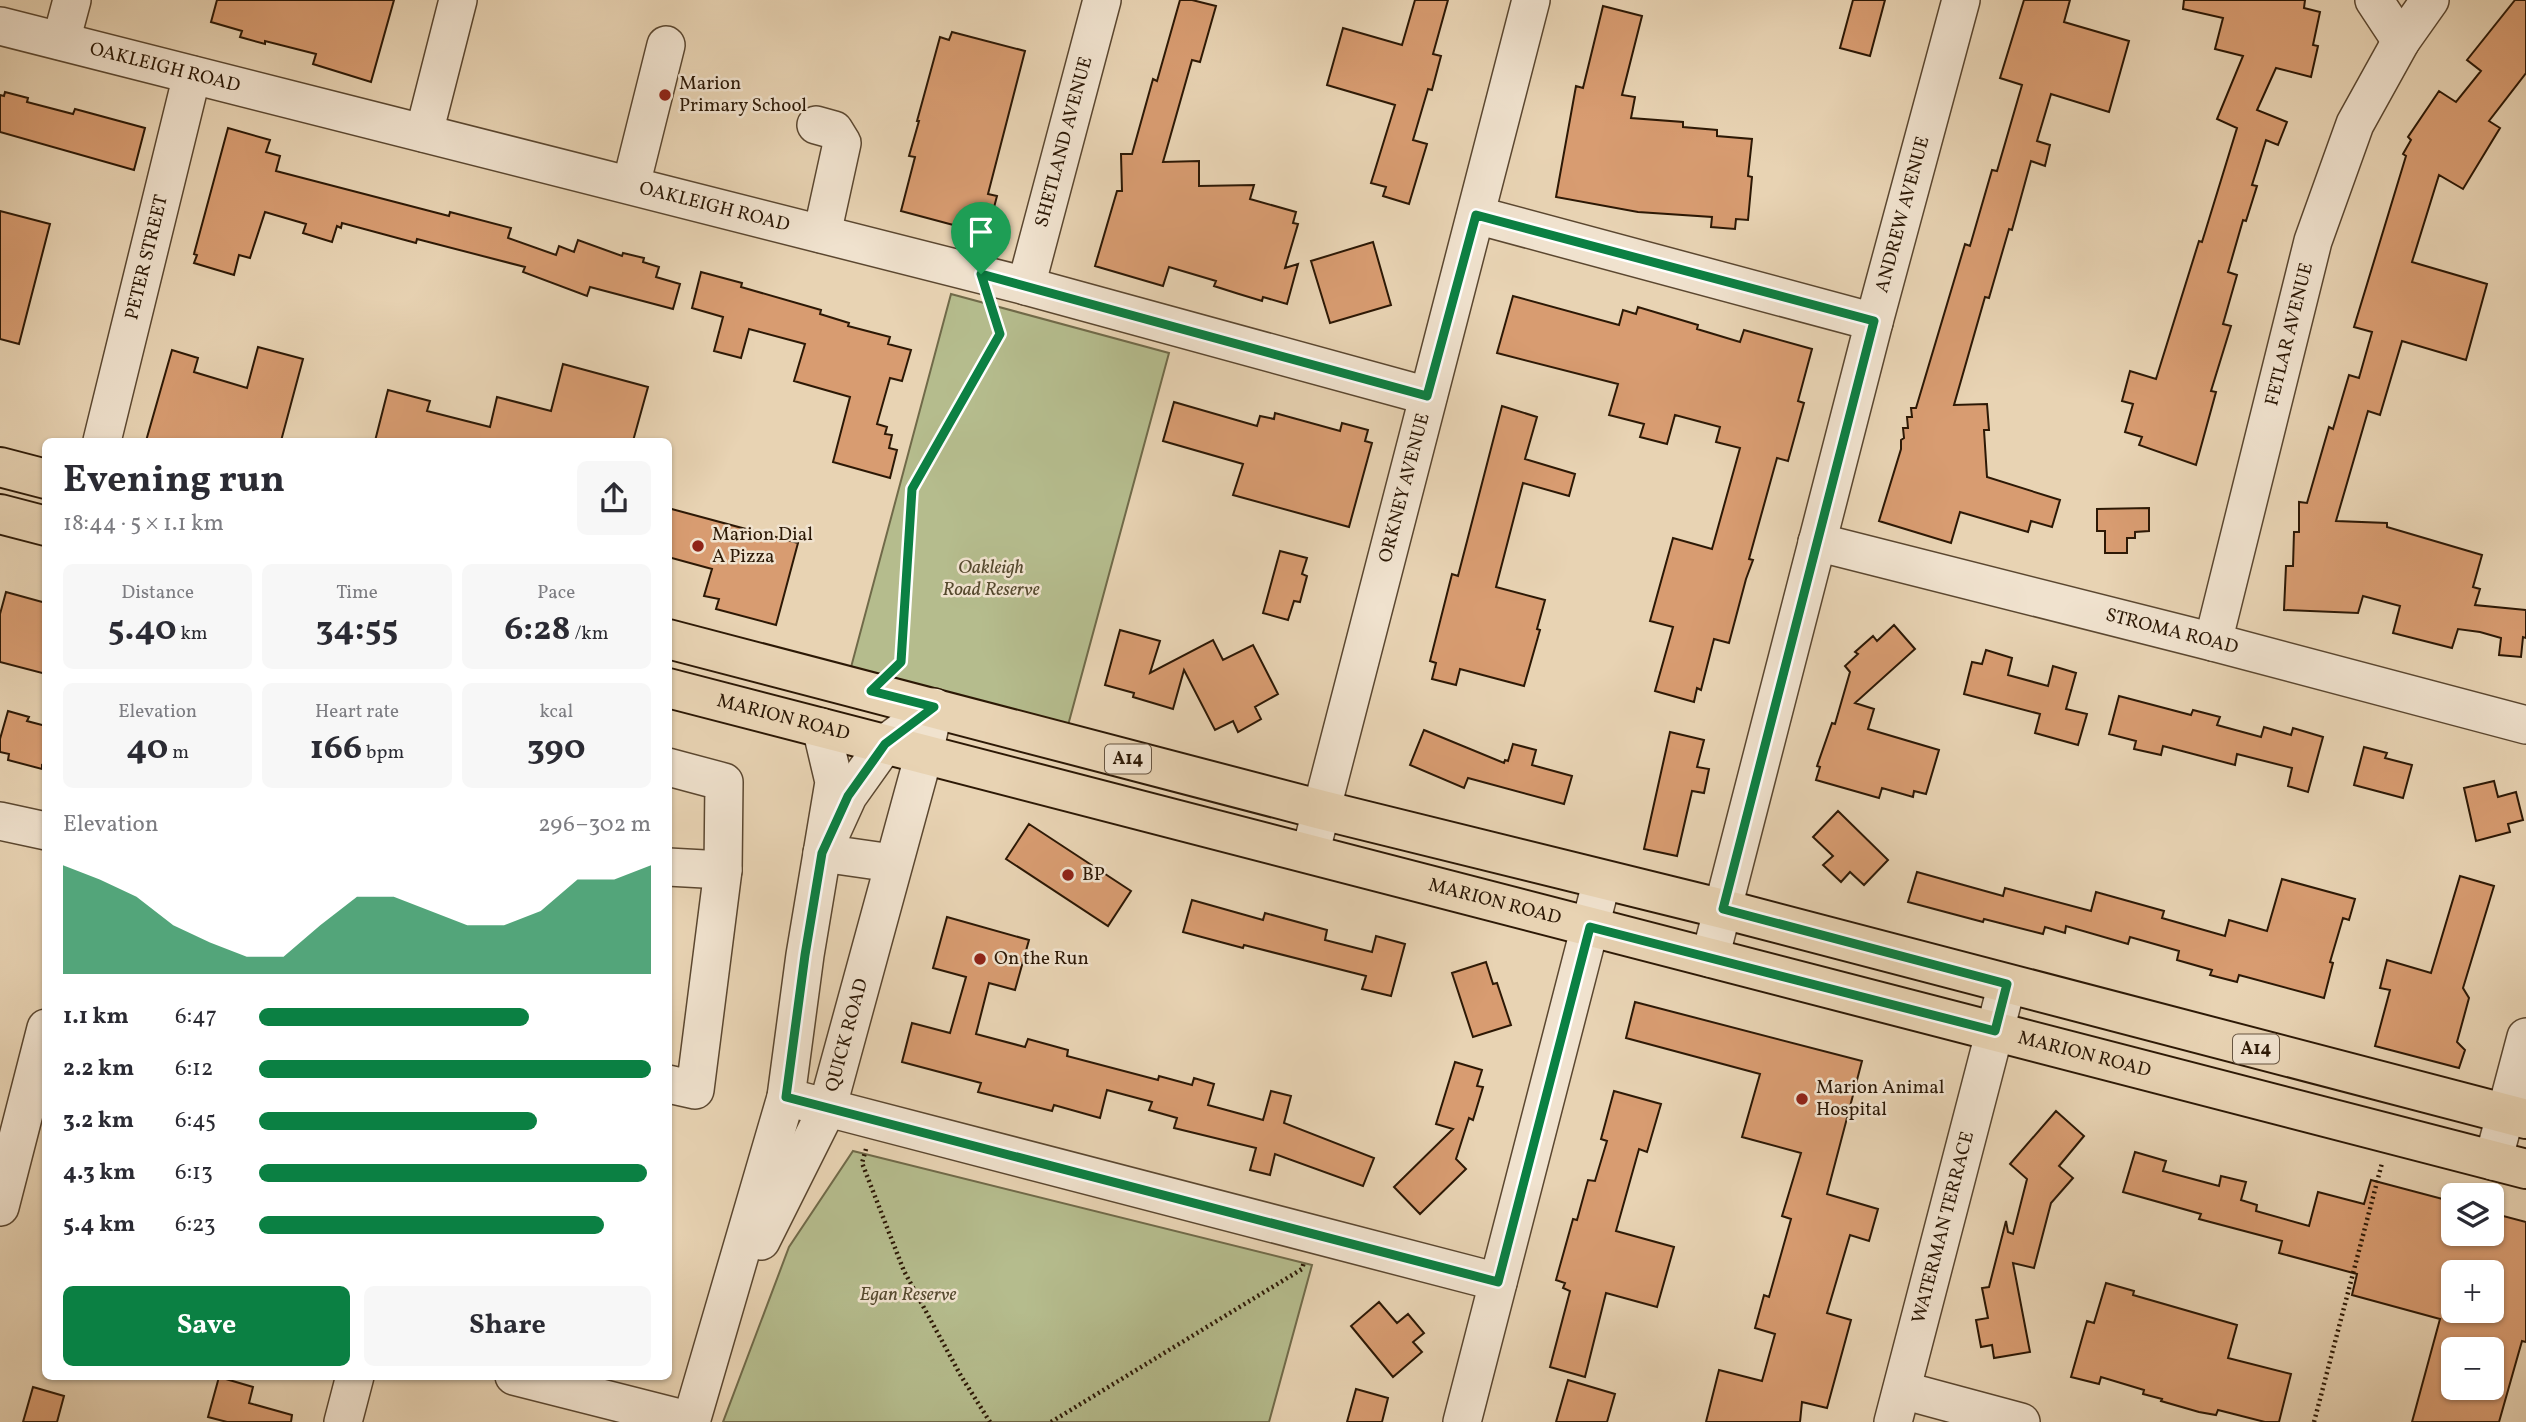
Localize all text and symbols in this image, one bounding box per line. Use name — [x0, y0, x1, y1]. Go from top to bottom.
street label: OAKLEIGH ROAD — [87, 36, 243, 99]
street label: SHETLAND AVENUE — [1029, 54, 1099, 230]
place label: Marion Primary School — [679, 71, 807, 119]
marker: Marion Primary School — [657, 87, 673, 103]
street label: ANDREW AVENUE — [1869, 134, 1937, 296]
street label: OAKLEIGH ROAD — [636, 175, 793, 239]
street label: PETER STREET — [119, 192, 175, 323]
pin — [951, 202, 1011, 274]
icon: arrive — [962, 213, 1000, 251]
street label: FETLAR AVENUE — [2259, 260, 2320, 409]
street label: ORKNEY AVENUE — [1373, 410, 1437, 566]
text: Evening run — [63, 455, 285, 508]
button: share — [577, 461, 651, 535]
text: 18:44 · 5 × 1.1 km — [63, 508, 224, 540]
place label: Marion Dial A Pizza — [712, 522, 813, 570]
marker: Marion Dial A Pizza — [690, 538, 706, 554]
park label: Oakleigh Road Reserve — [942, 555, 1040, 603]
text: Distance — [121, 580, 194, 606]
text: Time — [336, 580, 378, 606]
text: Pace — [537, 580, 575, 606]
street label: STROMA ROAD — [2103, 602, 2241, 661]
text: 5.40 — [108, 606, 177, 654]
text: 34:55 — [316, 606, 398, 654]
text: 6:28 — [504, 606, 571, 654]
text: km — [177, 621, 208, 647]
text: /km — [571, 621, 608, 647]
street label: MARION ROAD — [714, 688, 853, 748]
text: Elevation — [118, 699, 197, 725]
text: Heart rate — [315, 699, 399, 725]
text: kcal — [539, 699, 573, 725]
text: 40 — [126, 725, 168, 773]
text: 166 — [310, 725, 362, 773]
text: 390 — [527, 725, 586, 773]
text: m — [168, 740, 189, 766]
text: bpm — [362, 740, 404, 766]
road number: A14 — [1105, 744, 1151, 774]
text: Elevation — [63, 809, 159, 841]
text: 296–302 m — [538, 809, 651, 841]
place label: BP — [1082, 862, 1105, 888]
marker: BP — [1060, 867, 1076, 883]
street label: MARION ROAD — [1425, 872, 1564, 932]
place label: On the Run — [994, 946, 1089, 972]
marker: On the Run — [972, 951, 988, 967]
street label: QUICK ROAD — [819, 976, 875, 1095]
text: 1.1 km — [63, 1001, 129, 1033]
text: 6:47 — [175, 1001, 217, 1033]
street label: MARION ROAD — [2015, 1025, 2154, 1084]
road number: A14 — [2233, 1034, 2279, 1064]
text: 2.2 km — [63, 1053, 134, 1085]
text: 6:12 — [175, 1053, 213, 1085]
place label: Marion Animal Hospital — [1816, 1075, 1945, 1123]
marker: Marion Animal Hospital — [1794, 1091, 1810, 1107]
text: 3.2 km — [63, 1105, 134, 1137]
text: 6:45 — [175, 1105, 216, 1137]
street label: WATERMAN TERRACE — [1906, 1129, 1981, 1326]
text: 4.3 km — [63, 1157, 136, 1189]
text: 6:13 — [175, 1157, 213, 1189]
map controls — [2441, 1183, 2504, 1400]
button: layers — [2441, 1183, 2504, 1246]
text: 5.4 km — [63, 1209, 135, 1241]
text: 6:23 — [175, 1209, 216, 1241]
button: + — [2441, 1260, 2504, 1323]
park label: Egan Reserve — [860, 1282, 957, 1308]
button: Save — [63, 1286, 350, 1366]
button: Share — [364, 1286, 651, 1366]
button: − — [2441, 1337, 2504, 1400]

